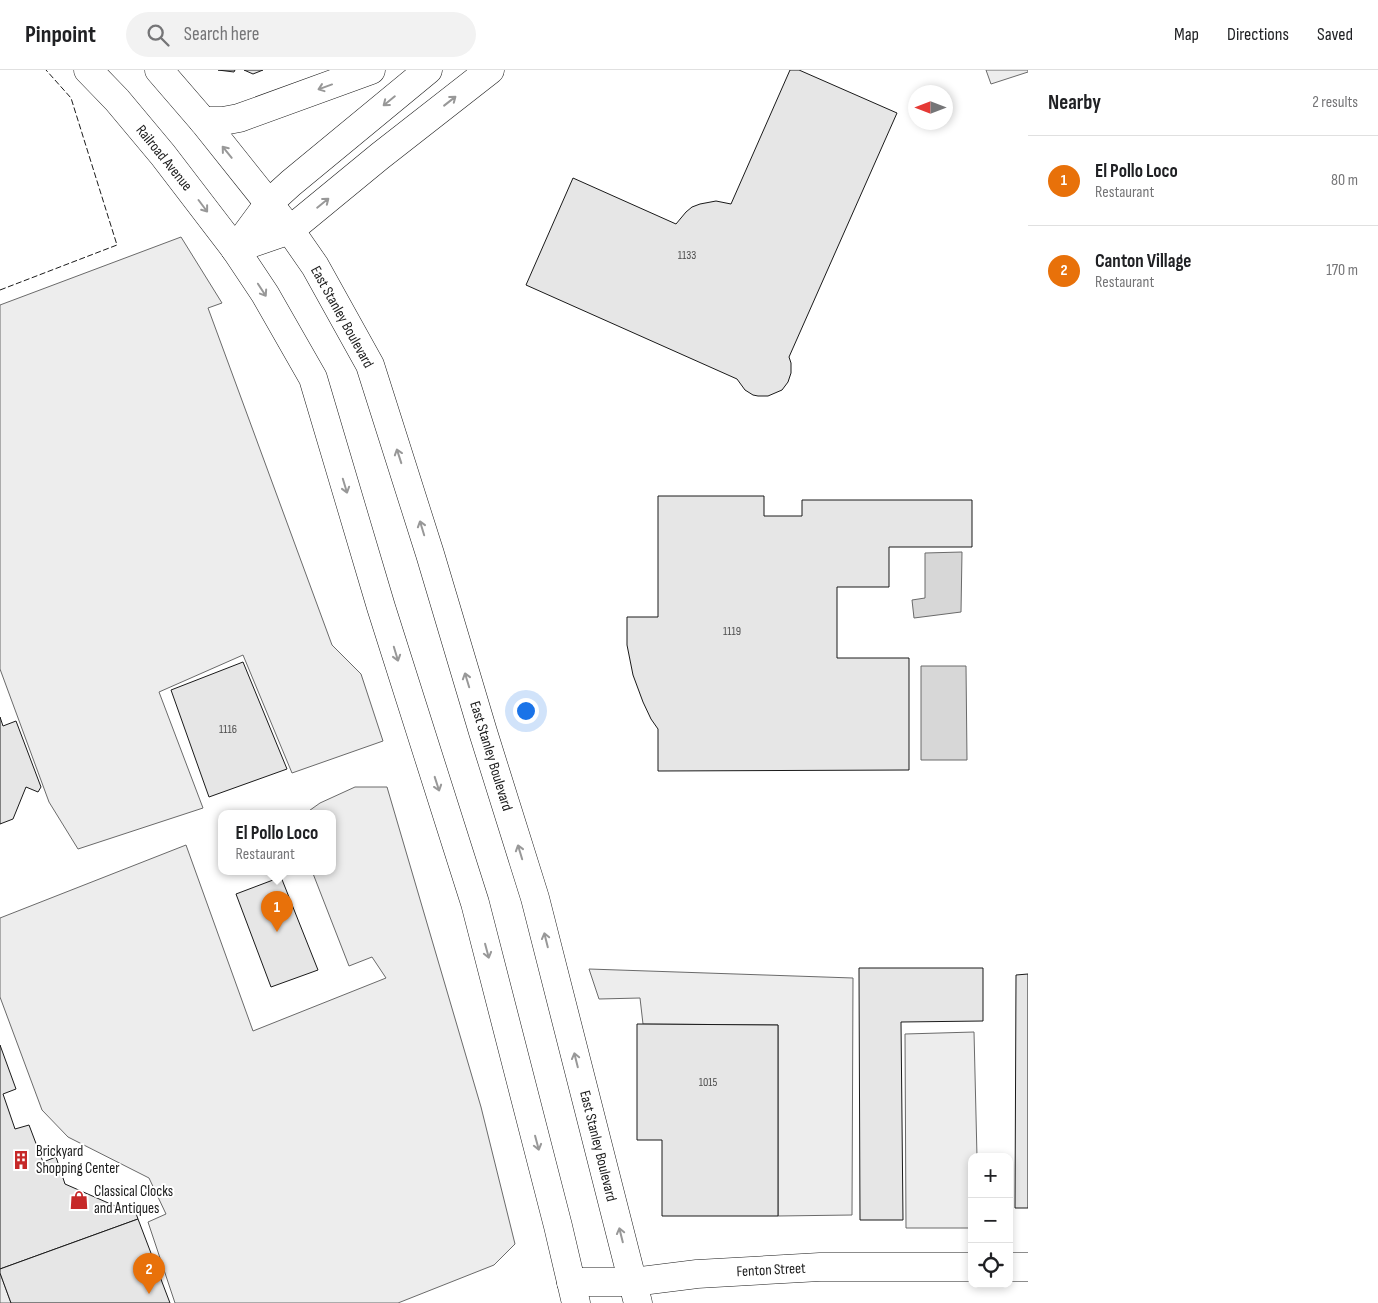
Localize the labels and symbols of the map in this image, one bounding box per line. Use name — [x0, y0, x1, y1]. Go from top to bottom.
one-way arrow — [318, 83, 333, 92]
north arrow — [908, 85, 953, 130]
one-way arrow — [383, 95, 396, 106]
one-way arrow — [443, 95, 456, 106]
street label: Railroad Avenue — [132, 121, 196, 195]
one-way arrow — [222, 146, 233, 159]
one-way arrow — [316, 197, 329, 208]
one-way arrow — [198, 199, 208, 213]
house number: 1133 — [678, 248, 696, 263]
street label: East Stanley Boulevard — [306, 263, 378, 371]
one-way arrow — [257, 282, 267, 296]
one-way arrow — [394, 449, 404, 465]
one-way arrow — [340, 478, 350, 494]
one-way arrow — [417, 521, 427, 537]
house number: 1119 — [723, 624, 741, 639]
one-way arrow — [392, 645, 401, 661]
one-way arrow — [462, 672, 472, 688]
your location — [513, 698, 539, 724]
street label: East Stanley Boulevard — [465, 699, 517, 813]
house number: 1116 — [219, 722, 237, 737]
one-way arrow — [432, 776, 442, 792]
one-way arrow — [515, 844, 525, 860]
pin: 1 — [261, 891, 293, 932]
one-way arrow — [541, 933, 550, 949]
one-way arrow — [483, 942, 492, 958]
one-way arrow — [571, 1053, 581, 1069]
house number: 1015 — [699, 1075, 717, 1090]
street label: East Stanley Boulevard — [575, 1089, 621, 1203]
one-way arrow — [532, 1134, 542, 1150]
place label: Brickyard Shopping Center — [36, 1142, 120, 1178]
building icon: Brickyard Shopping Center — [10, 1149, 32, 1171]
place label: Classical Clocks and Antiques — [94, 1182, 173, 1218]
shop icon: Classical Clocks and Antiques — [68, 1189, 90, 1211]
one-way arrow — [616, 1227, 625, 1243]
pin: 2 — [133, 1253, 165, 1294]
street label: Fenton Street — [736, 1259, 806, 1281]

